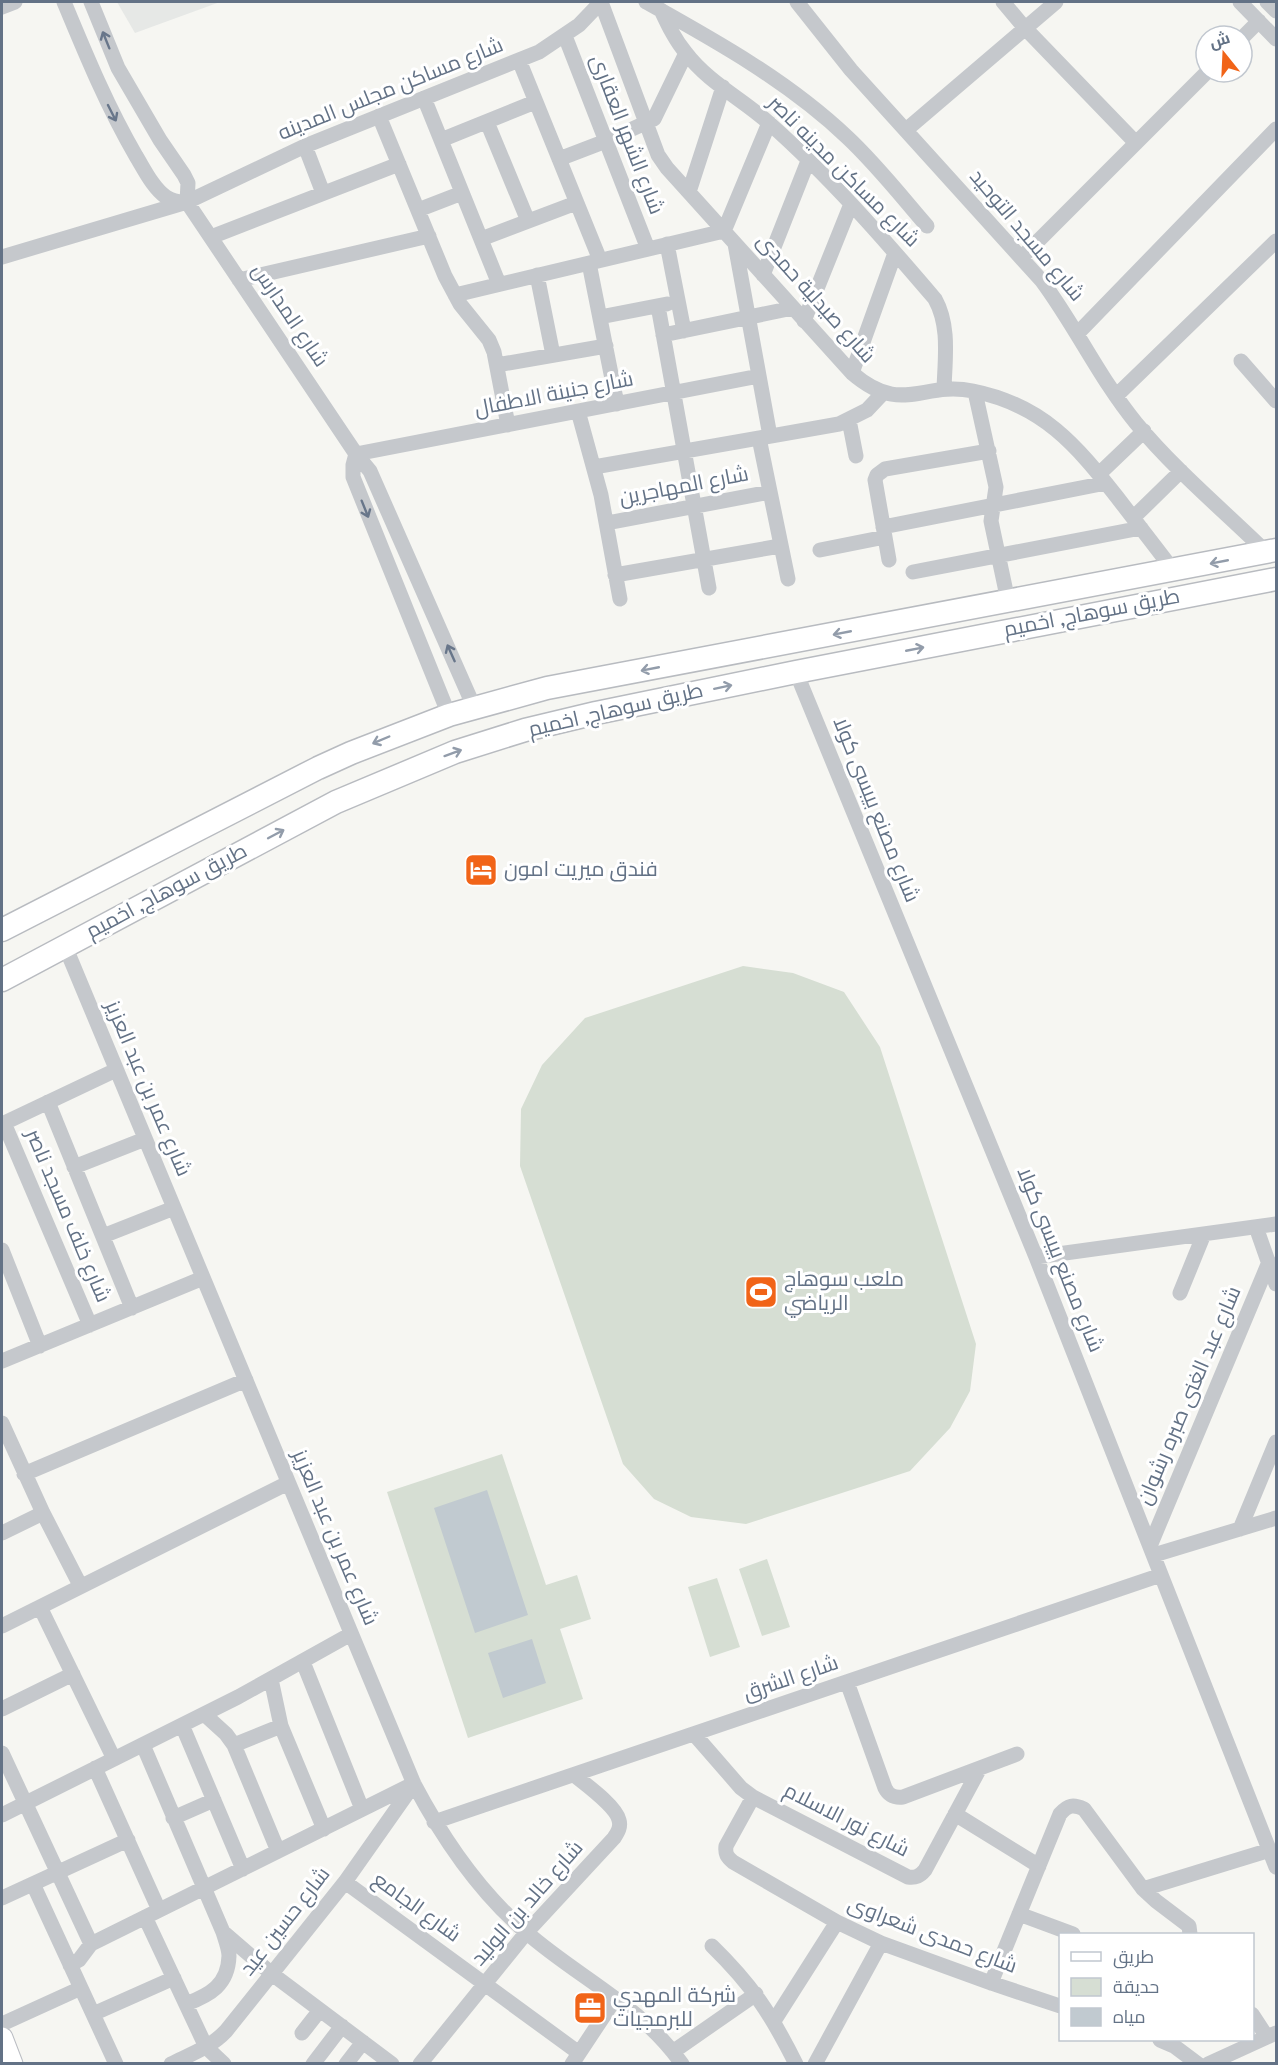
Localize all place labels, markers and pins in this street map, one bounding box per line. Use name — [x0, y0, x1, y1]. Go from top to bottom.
hotel icon: فندق ميريت امون — [463, 852, 499, 888]
place label: فندق ميريت امون — [504, 857, 658, 884]
place label: ملعب سوهاج الرياضي — [784, 1267, 904, 1318]
sports icon: ملعب سوهاج الرياضي — [743, 1274, 779, 1310]
place label: شركة المهدي للبرمجيات — [613, 1983, 736, 2034]
office icon: شركة المهدي للبرمجيات — [572, 1990, 608, 2026]

